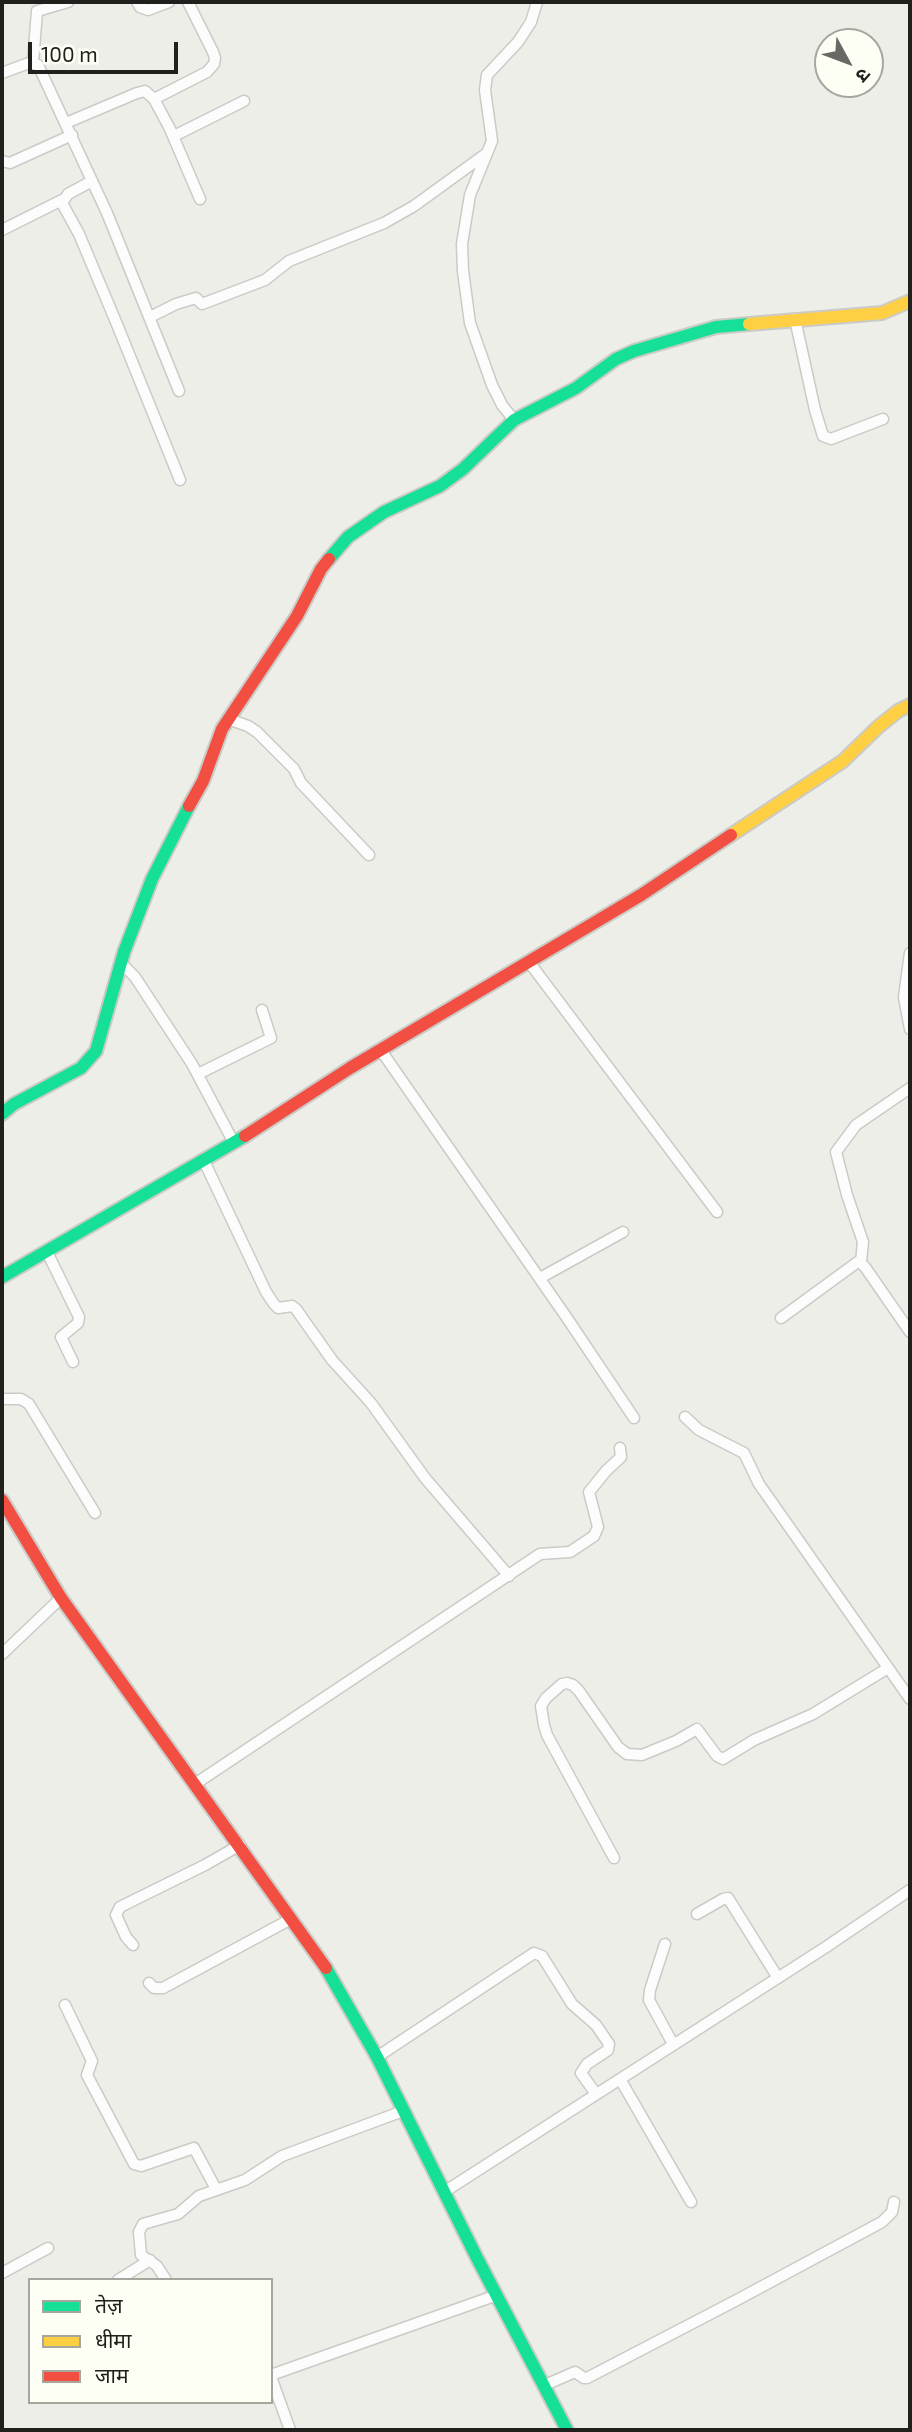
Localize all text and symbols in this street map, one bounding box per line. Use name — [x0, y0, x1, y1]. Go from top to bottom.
scale bar — [32, 28, 182, 72]
north arrow — [814, 28, 884, 98]
text: 100 m — [41, 41, 98, 66]
text: उ — [851, 64, 876, 88]
legend — [28, 2278, 273, 2404]
text: तेज़ — [95, 2292, 123, 2317]
text: धीमा — [95, 2327, 131, 2352]
text: जाम — [95, 2362, 129, 2387]

